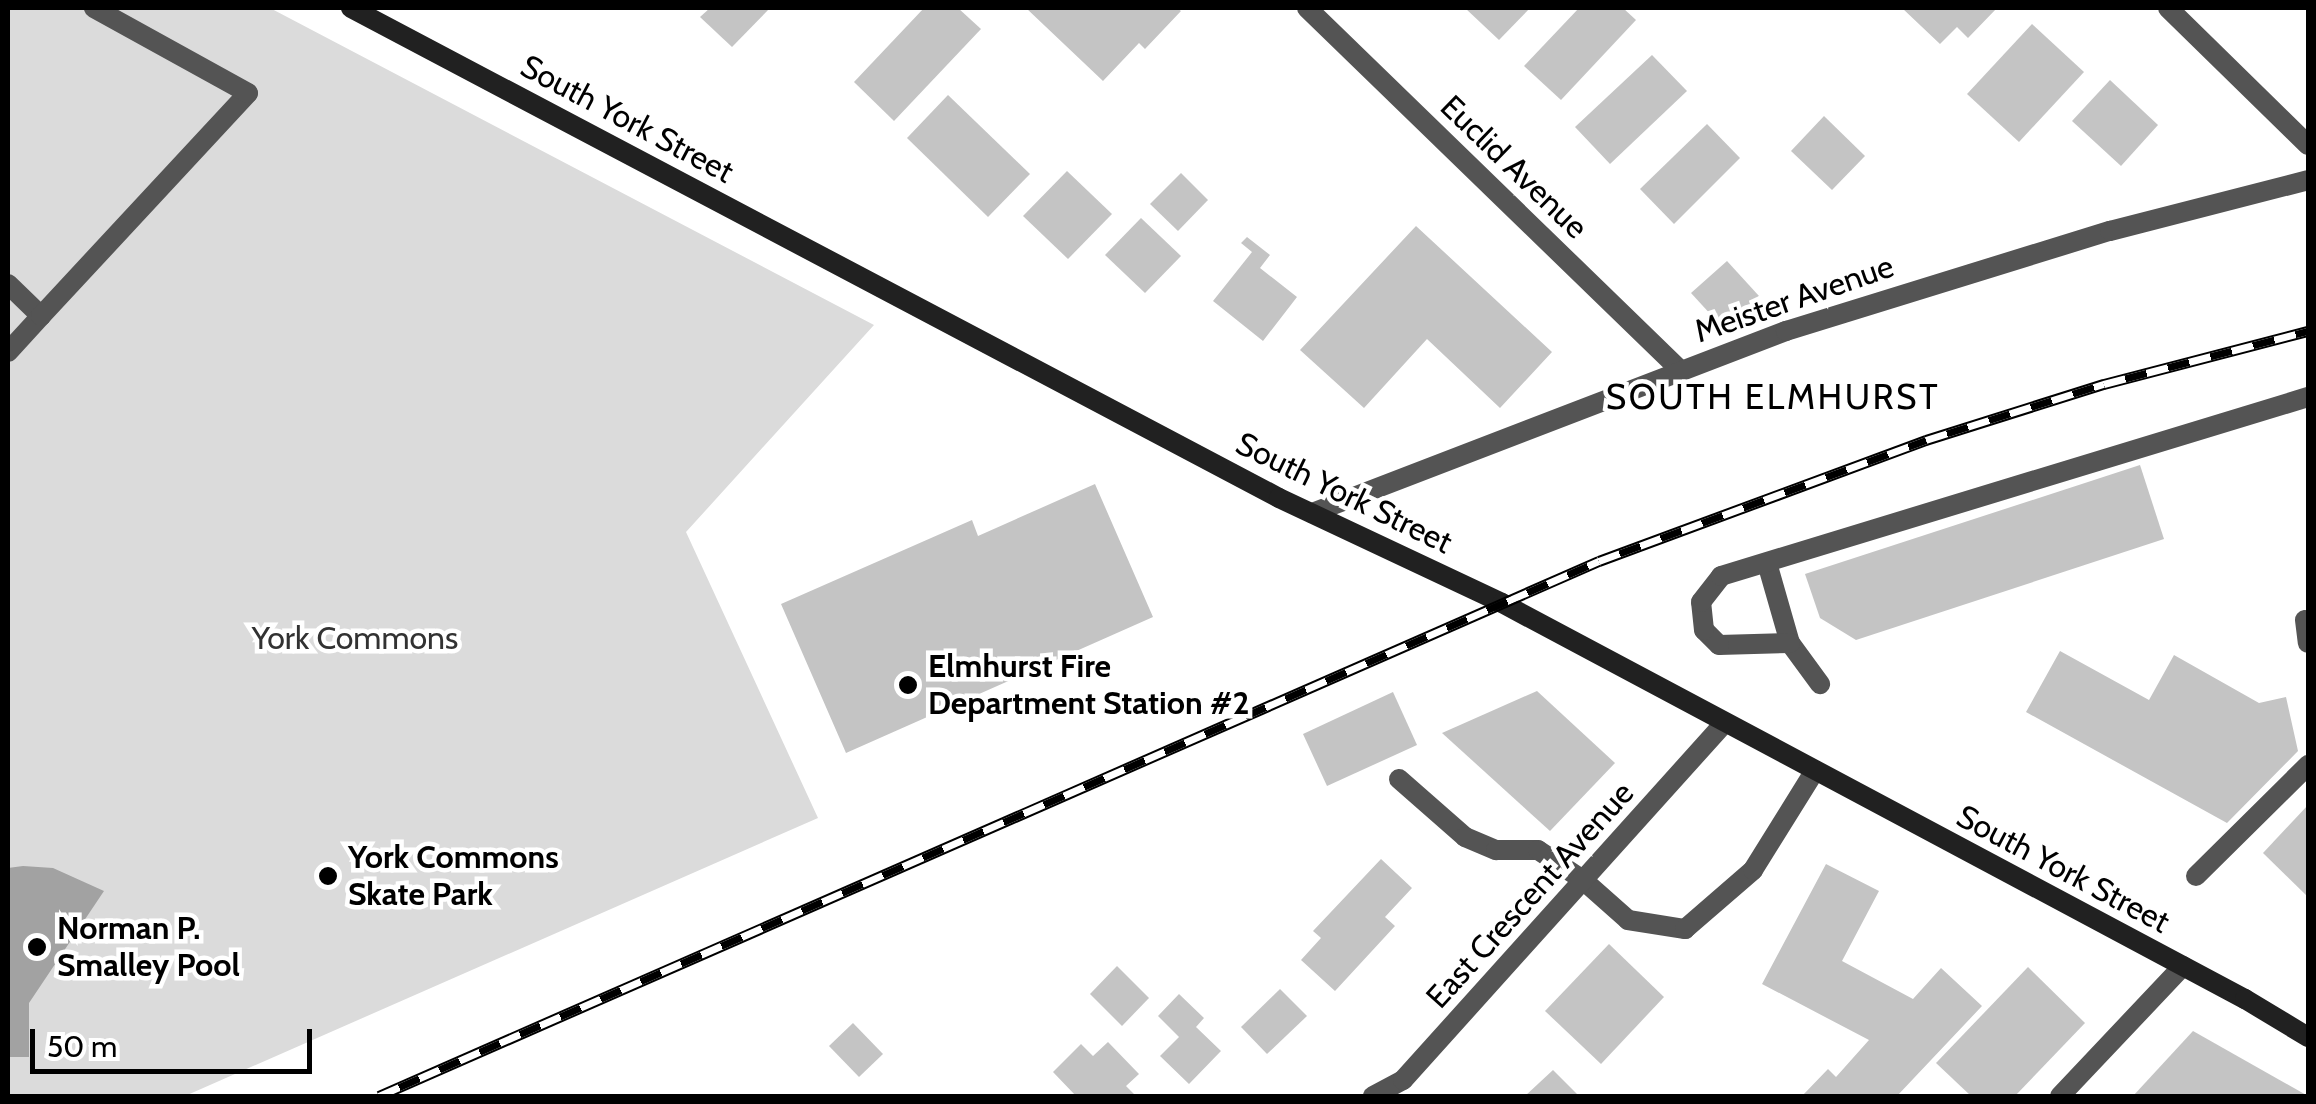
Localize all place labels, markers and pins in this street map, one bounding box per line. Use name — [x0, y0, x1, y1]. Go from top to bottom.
place label: Elmhurst Fire Department Station #2 — [928, 648, 1249, 723]
marker: Elmhurst Fire Department Station #2 — [897, 674, 919, 696]
place label: York Commons Skate Park — [348, 839, 559, 914]
marker: York Commons Skate Park — [317, 865, 339, 887]
place label: Norman P. Smalley Pool — [57, 910, 240, 985]
marker: Norman P. Smalley Pool — [26, 936, 48, 958]

